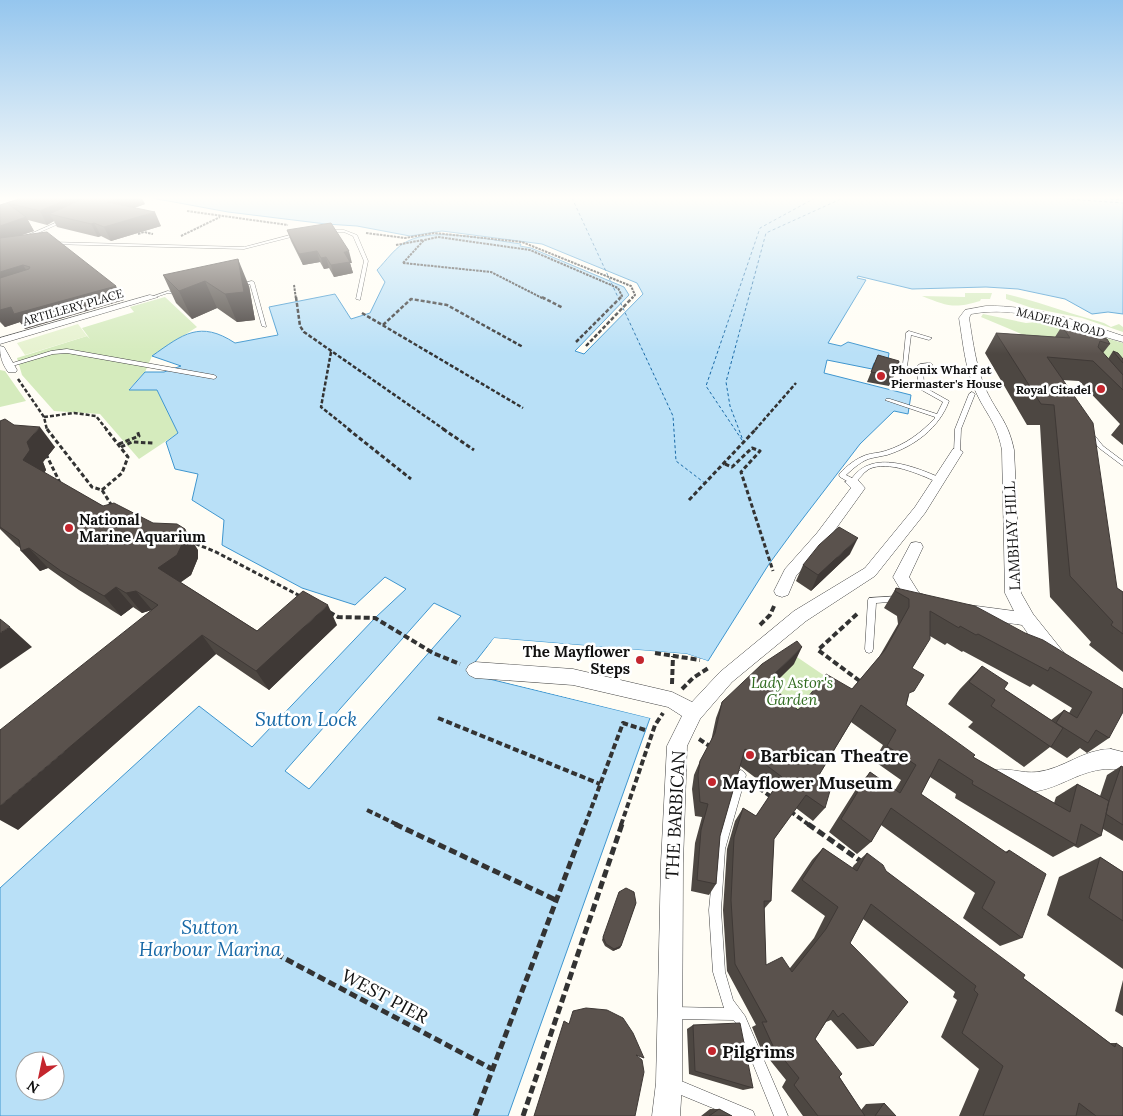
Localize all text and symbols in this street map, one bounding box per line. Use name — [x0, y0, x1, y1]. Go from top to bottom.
street label: ARTILLERY PLACE — [20, 285, 125, 329]
street label: MADEIRA ROAD — [1015, 304, 1107, 340]
place label: Phoenix Wharf at Piermaster's House — [891, 362, 1003, 391]
marker: Phoenix Wharf at Piermaster's House — [875, 370, 887, 382]
place label: Royal Citadel — [1016, 382, 1091, 397]
marker: Royal Citadel — [1095, 383, 1107, 395]
street label: LAMBHAY HILL — [1000, 481, 1024, 591]
place label: National Marine Aquarium — [79, 510, 206, 546]
marker: National Marine Aquarium — [63, 522, 75, 534]
place label: The Mayflower Steps — [523, 642, 631, 678]
marker: The Mayflower Steps — [634, 654, 646, 666]
park label: Lady Astor's Garden — [751, 673, 833, 709]
water label: Sutton Lock — [255, 707, 357, 731]
place label: Barbican Theatre — [760, 744, 909, 767]
marker: Barbican Theatre — [744, 749, 756, 761]
street label: THE BARBICAN — [660, 750, 690, 880]
place label: Mayflower Museum — [722, 771, 893, 794]
marker: Mayflower Museum — [706, 776, 718, 788]
water label: Sutton Harbour Marina — [139, 915, 282, 961]
street label: WEST PIER — [338, 964, 433, 1029]
place label: Pilgrims — [722, 1040, 795, 1063]
marker: Pilgrims — [706, 1045, 718, 1057]
north arrow — [15, 1051, 65, 1101]
text: N — [23, 1076, 42, 1097]

